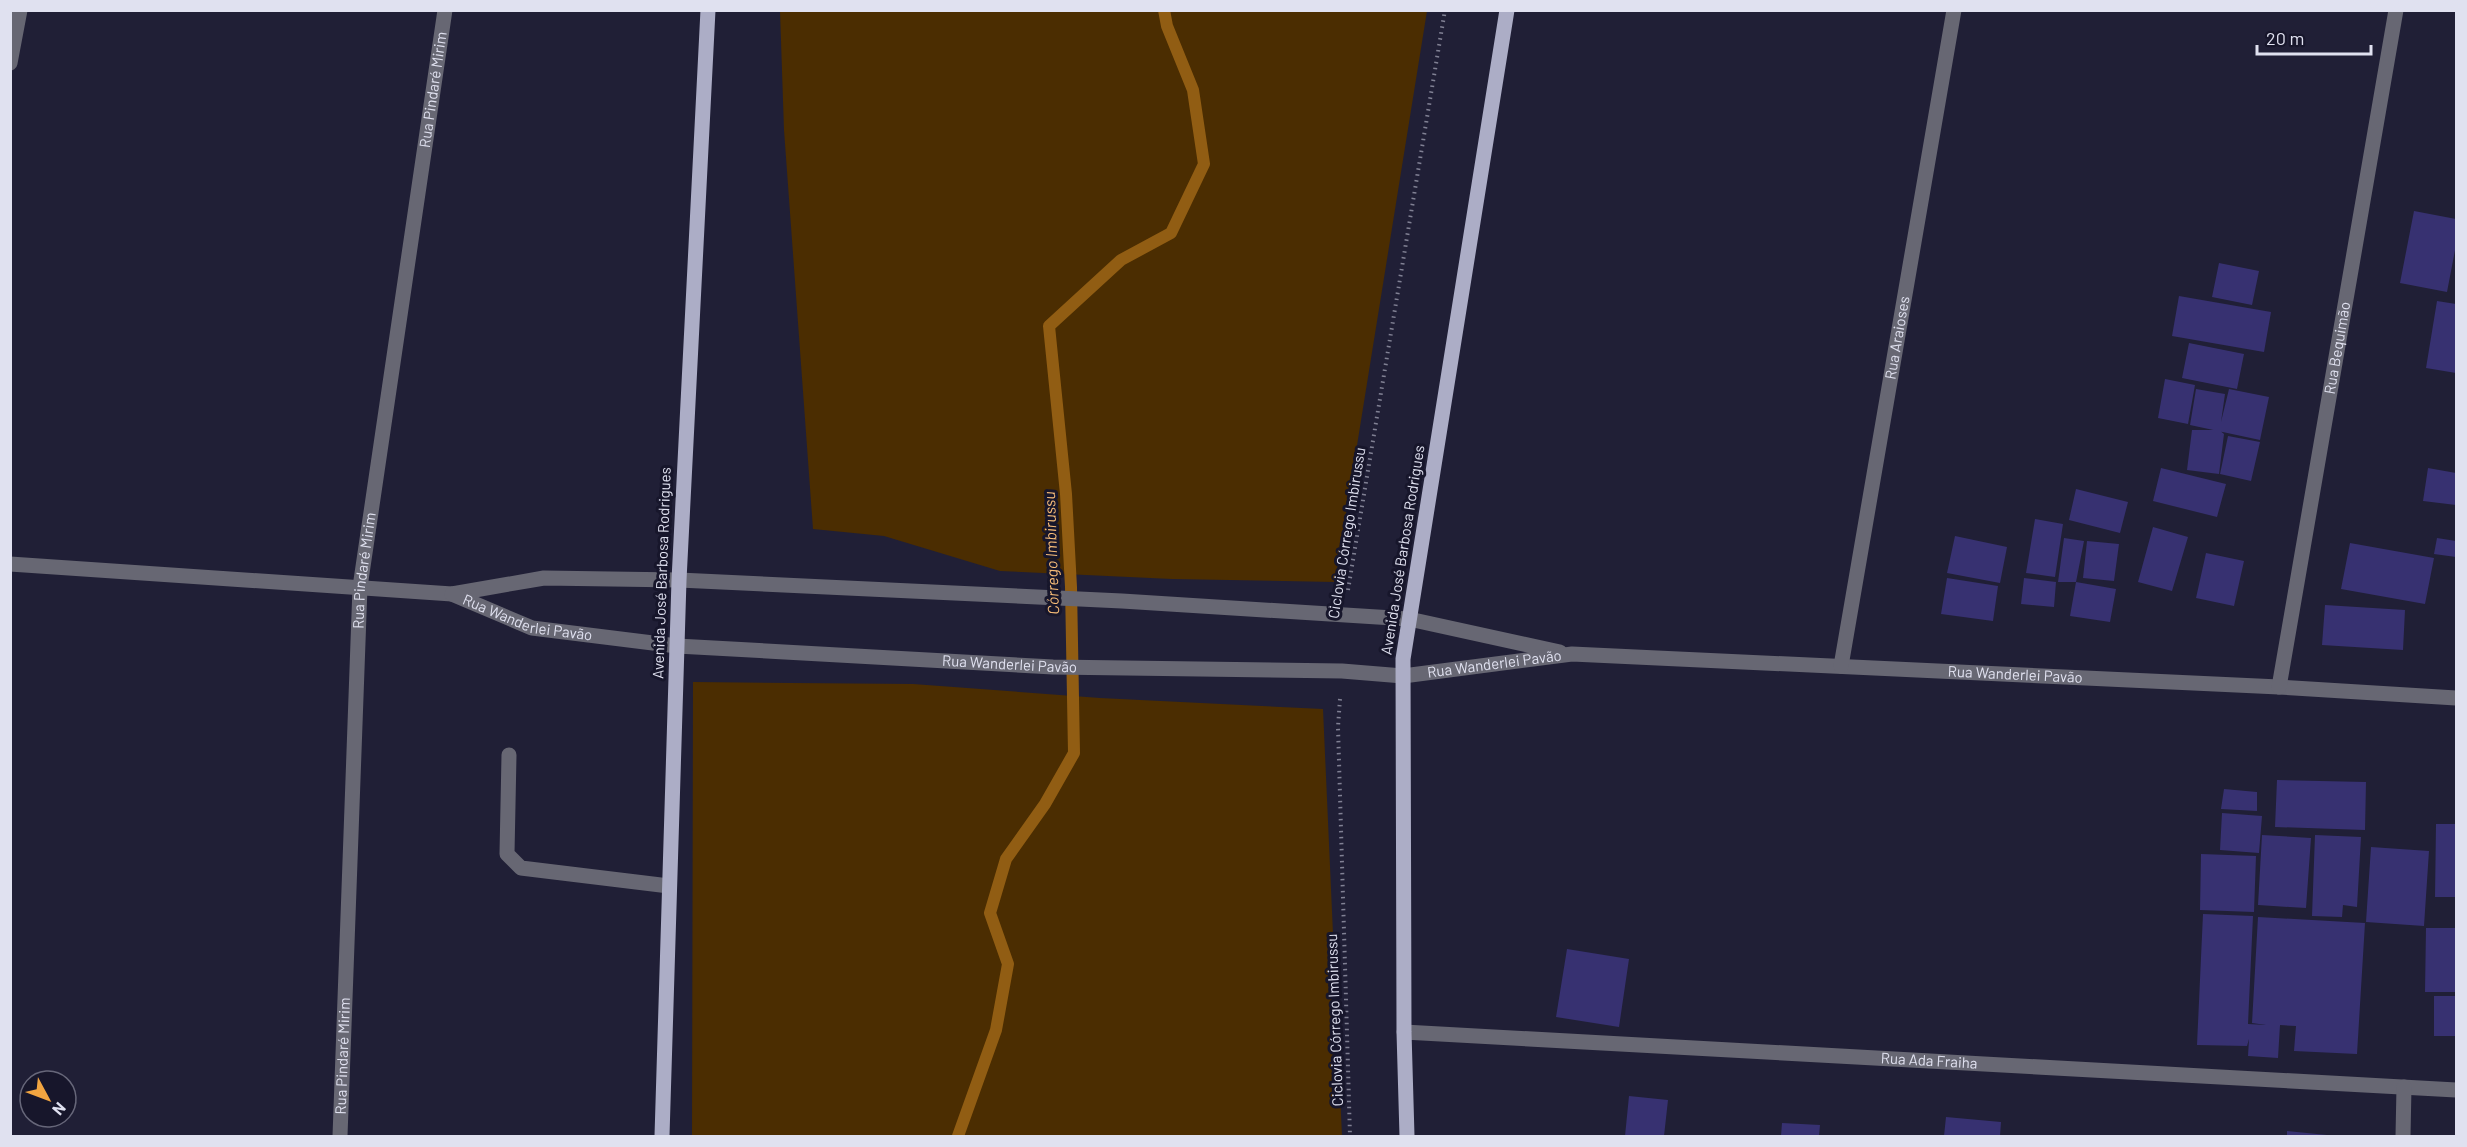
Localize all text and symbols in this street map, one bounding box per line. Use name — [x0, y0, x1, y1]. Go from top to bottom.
scale bar — [2257, 18, 2371, 56]
text: 20 m — [2266, 27, 2304, 49]
street label: Rua Pindaré Mirim — [415, 30, 450, 149]
street label: Rua Araioses — [1881, 295, 1913, 381]
street label: Rua Bequimão — [2320, 300, 2353, 396]
street label: Avenida José Barbosa Rodrigues — [1377, 444, 1427, 656]
street label: Ciclovia Córrego Imbirussu — [1324, 446, 1368, 620]
street label: Avenida José Barbosa Rodrigues — [648, 467, 674, 679]
water label: Córrego Imbirussu — [1039, 491, 1062, 615]
street label: Rua Pindaré Mirim — [348, 511, 379, 629]
street label: Rua Wanderlei Pavão — [460, 590, 593, 643]
street label: Rua Wanderlei Pavão — [1426, 645, 1562, 681]
street label: Rua Wanderlei Pavão — [942, 651, 1077, 675]
street label: Rua Wanderlei Pavão — [1947, 662, 2083, 686]
street label: Ciclovia Córrego Imbirussu — [1322, 933, 1346, 1107]
street label: Rua Pindaré Mirim — [331, 997, 353, 1115]
street label: Rua Ada Fraiha — [1880, 1048, 1978, 1072]
north arrow — [18, 1069, 78, 1129]
text: N — [49, 1099, 70, 1119]

